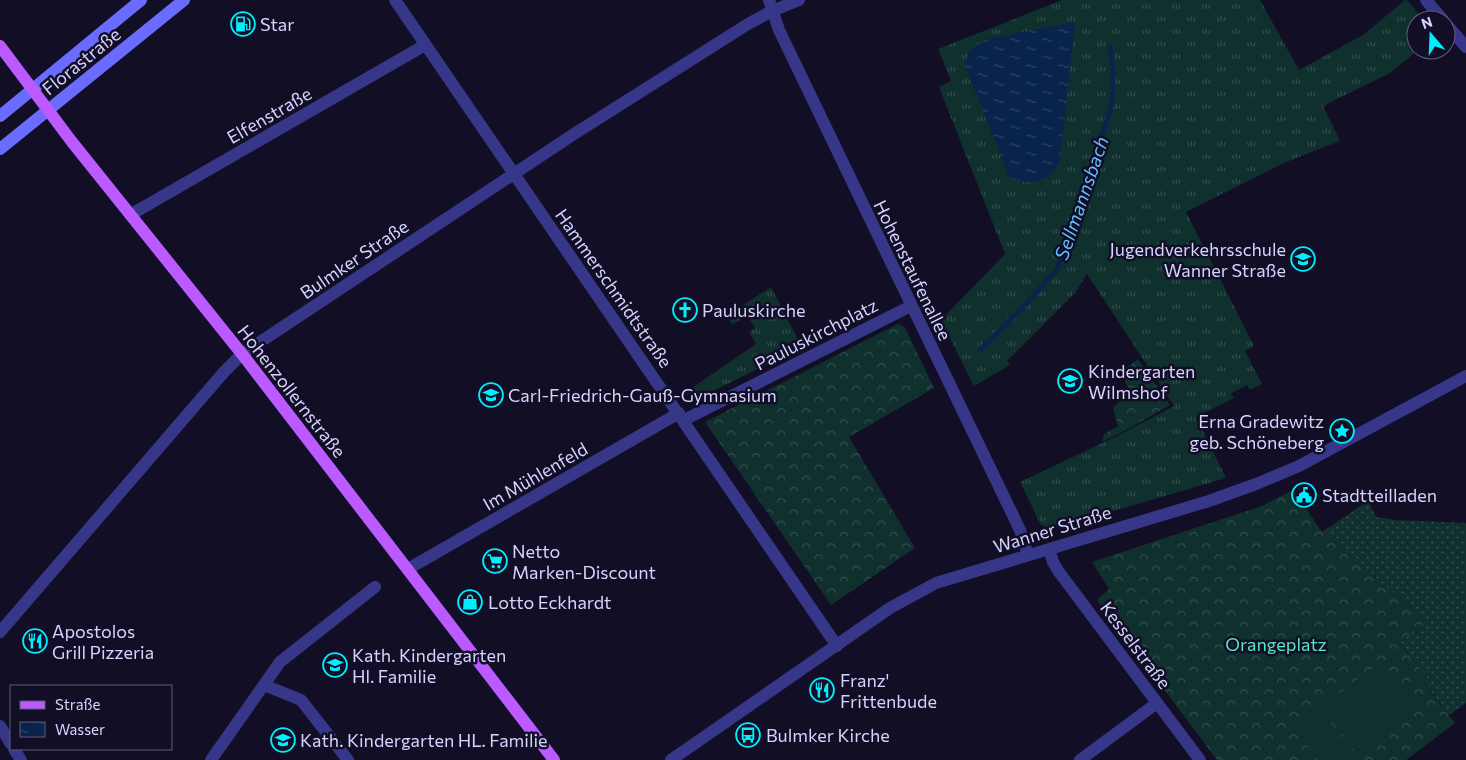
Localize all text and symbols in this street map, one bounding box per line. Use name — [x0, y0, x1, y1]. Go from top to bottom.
north arrow — [1406, 10, 1456, 60]
fuel station icon: Star — [230, 11, 256, 37]
text: N — [1419, 12, 1434, 32]
place label: Star — [260, 13, 294, 35]
street label: Florastraße — [37, 23, 125, 99]
street label: Elfenstraße — [223, 82, 315, 148]
water label: Sellmannsbach — [1049, 133, 1113, 263]
street label: Hohenstaufenallee — [869, 196, 957, 344]
street label: Hammerschmidtstraße — [551, 204, 677, 372]
street label: Bulmker Straße — [296, 215, 412, 303]
place label: Jugendverkehrsschule Wanner Straße — [1110, 238, 1286, 281]
school or university icon: Jugendverkehrsschule Wanner Straße — [1290, 246, 1316, 272]
street label: Pauluskirchplatz — [751, 294, 881, 374]
church icon: Pauluskirche — [672, 297, 698, 323]
place label: Pauluskirche — [702, 299, 806, 321]
street label: Hohenzollernstraße — [233, 320, 351, 462]
place label: Kindergarten Wilmshof — [1088, 360, 1195, 403]
school or university icon: Kindergarten Wilmshof — [1057, 368, 1083, 394]
school or university icon: Carl-Friedrich-Gauß-Gymnasium — [478, 382, 504, 408]
place label: Carl-Friedrich-Gauß-Gymnasium — [508, 384, 777, 406]
place label: Erna Gradewitz geb. Schöneberg — [1190, 410, 1324, 453]
place icon: Erna Gradewitz geb. Schöneberg — [1329, 418, 1355, 444]
street label: Im Mühlenfeld — [479, 437, 591, 515]
public building icon: Stadtteilladen — [1291, 482, 1317, 508]
place label: Stadtteilladen — [1322, 484, 1437, 506]
street label: Wanner Straße — [990, 501, 1114, 557]
place label: Netto Marken-Discount — [512, 540, 656, 583]
supermarket icon: Netto Marken-Discount — [482, 548, 508, 574]
shop icon: Lotto Eckhardt — [457, 589, 483, 615]
place label: Lotto Eckhardt — [488, 591, 612, 613]
street label: Kesselstraße — [1096, 597, 1176, 693]
place label: Apostolos Grill Pizzeria — [52, 620, 154, 663]
restaurant icon: Apostolos Grill Pizzeria — [22, 628, 48, 654]
park label: Orangeplatz — [1225, 633, 1327, 655]
place label: Kath. Kindergarten Hl. Familie — [352, 644, 506, 687]
school or university icon: Kath. Kindergarten Hl. Familie — [322, 652, 348, 678]
place label: Franz' Frittenbude — [840, 669, 937, 712]
restaurant icon: Franz' Frittenbude — [809, 677, 835, 703]
legend — [10, 685, 172, 750]
text: Straße — [55, 695, 101, 713]
text: Wasser — [55, 720, 105, 738]
bus stop icon: Bulmker Kirche — [735, 722, 761, 748]
place label: Bulmker Kirche — [766, 724, 890, 746]
school or university icon: Kath. Kindergarten HL. Familie — [270, 727, 296, 753]
place label: Kath. Kindergarten HL. Familie — [300, 729, 548, 751]

